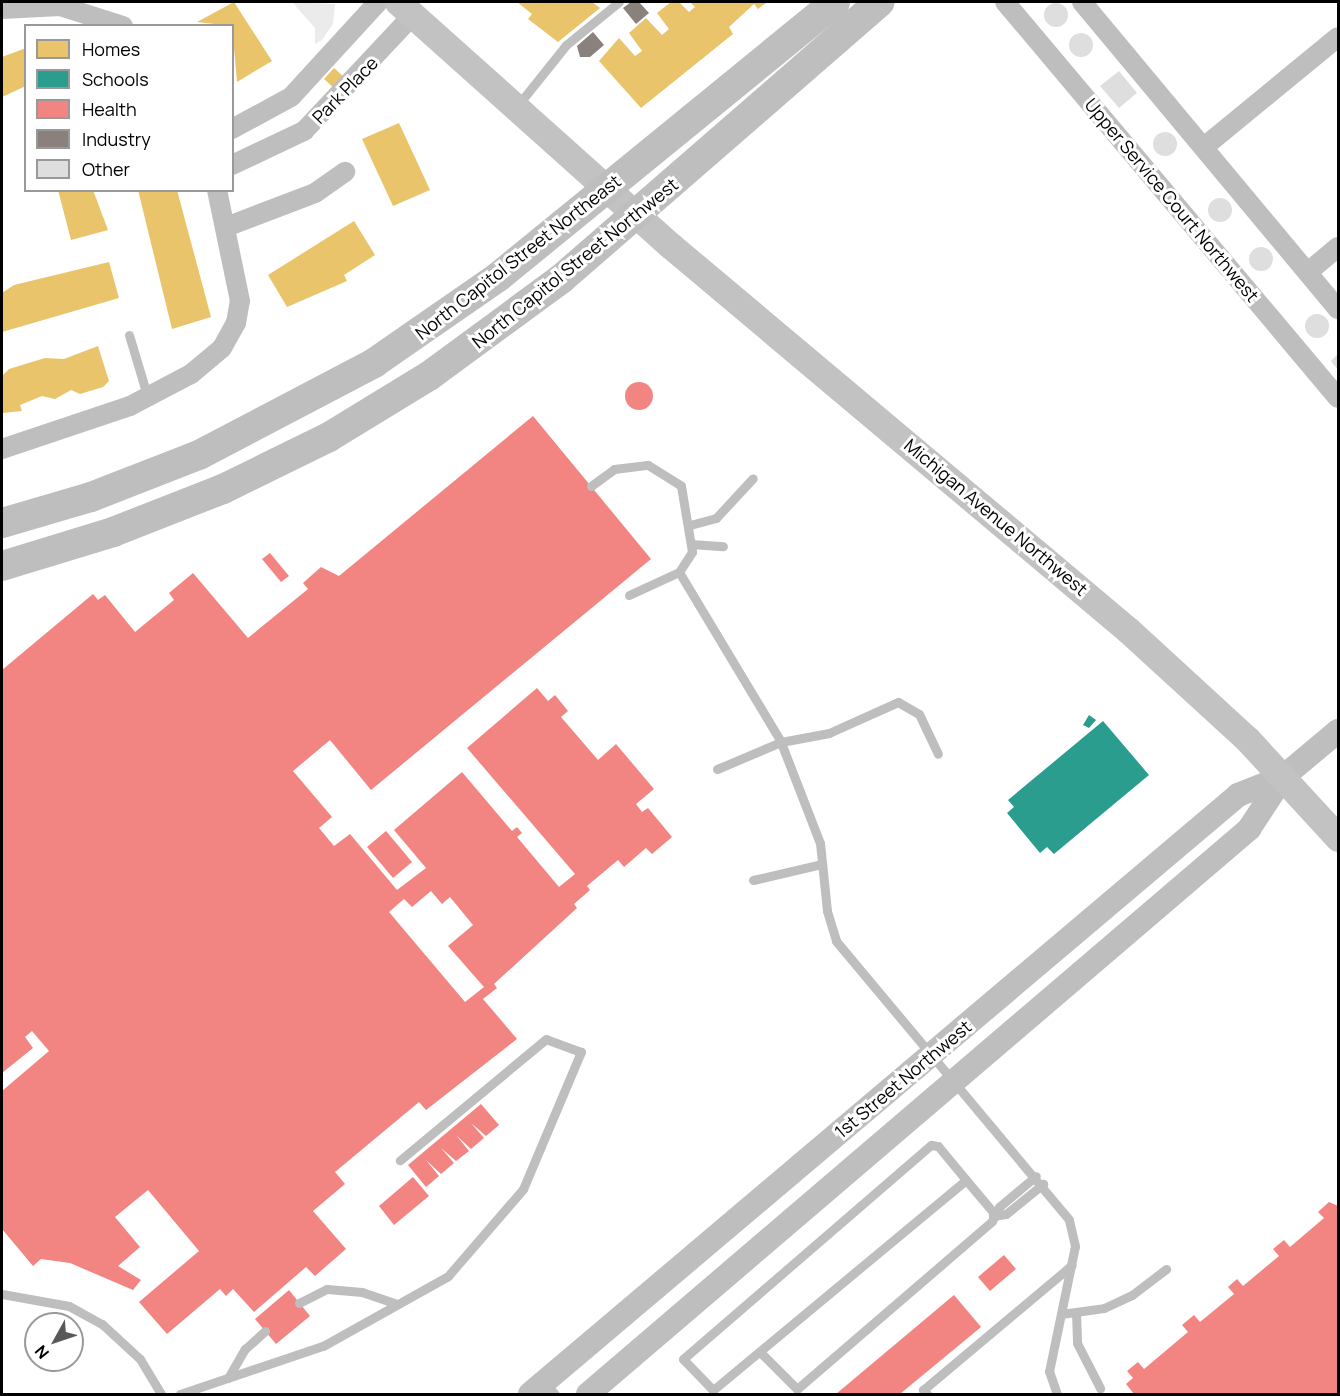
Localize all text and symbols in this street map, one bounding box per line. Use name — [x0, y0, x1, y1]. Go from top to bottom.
legend — [24, 24, 234, 192]
text: Homes — [82, 37, 140, 61]
street label: Park Place — [308, 52, 382, 128]
text: Schools — [82, 67, 149, 91]
street label: Upper Service Court Northwest — [1080, 94, 1264, 306]
text: Health — [82, 97, 137, 121]
text: Industry — [82, 127, 151, 151]
text: Other — [82, 157, 130, 181]
street label: North Capitol Street Northeast — [411, 170, 625, 344]
street label: North Capitol Street Northwest — [468, 173, 682, 353]
street label: Michigan Avenue Northwest — [900, 434, 1092, 600]
street label: 1st Street Northwest — [830, 1016, 976, 1142]
north arrow — [24, 1312, 84, 1372]
text: N — [30, 1341, 54, 1364]

